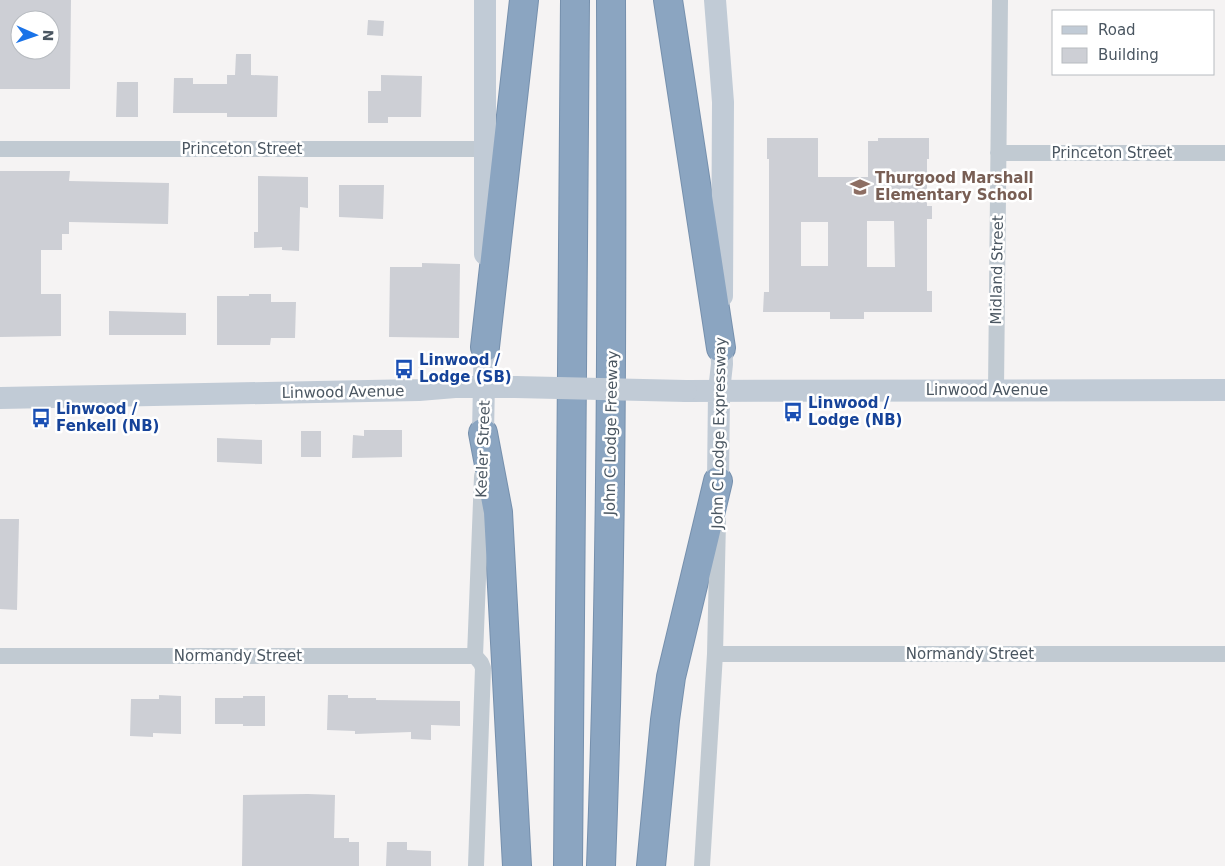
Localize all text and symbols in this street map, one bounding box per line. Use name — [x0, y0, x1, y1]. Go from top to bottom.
north arrow — [10, 10, 60, 60]
legend — [1052, 10, 1215, 75]
text: Road — [1098, 21, 1136, 39]
text: N — [40, 29, 56, 42]
text: Building — [1098, 46, 1159, 64]
street label: Princeton Street — [181, 140, 303, 158]
street label: Princeton Street — [1051, 144, 1173, 162]
place label: Thurgood Marshall Elementary School — [875, 169, 1034, 204]
school or university icon: Thurgood Marshall Elementary School — [849, 176, 871, 198]
street label: Midland Street — [987, 215, 1007, 325]
street label: John C Lodge Expressway — [708, 337, 730, 530]
street label: John C Lodge Freeway — [601, 350, 621, 517]
place label: Linwood / Lodge (SB) — [419, 351, 512, 386]
bus stop icon: Linwood / Lodge (SB) — [393, 358, 415, 380]
street label: Linwood Avenue — [926, 381, 1048, 399]
street label: Linwood Avenue — [282, 382, 404, 402]
place label: Linwood / Lodge (NB) — [808, 394, 902, 429]
place label: Linwood / Fenkell (NB) — [56, 400, 159, 435]
street label: Keeler Street — [472, 400, 494, 498]
bus stop icon: Linwood / Lodge (NB) — [782, 401, 804, 423]
bus stop icon: Linwood / Fenkell (NB) — [30, 407, 52, 429]
street label: Normandy Street — [906, 645, 1034, 663]
street label: Normandy Street — [174, 647, 302, 665]

